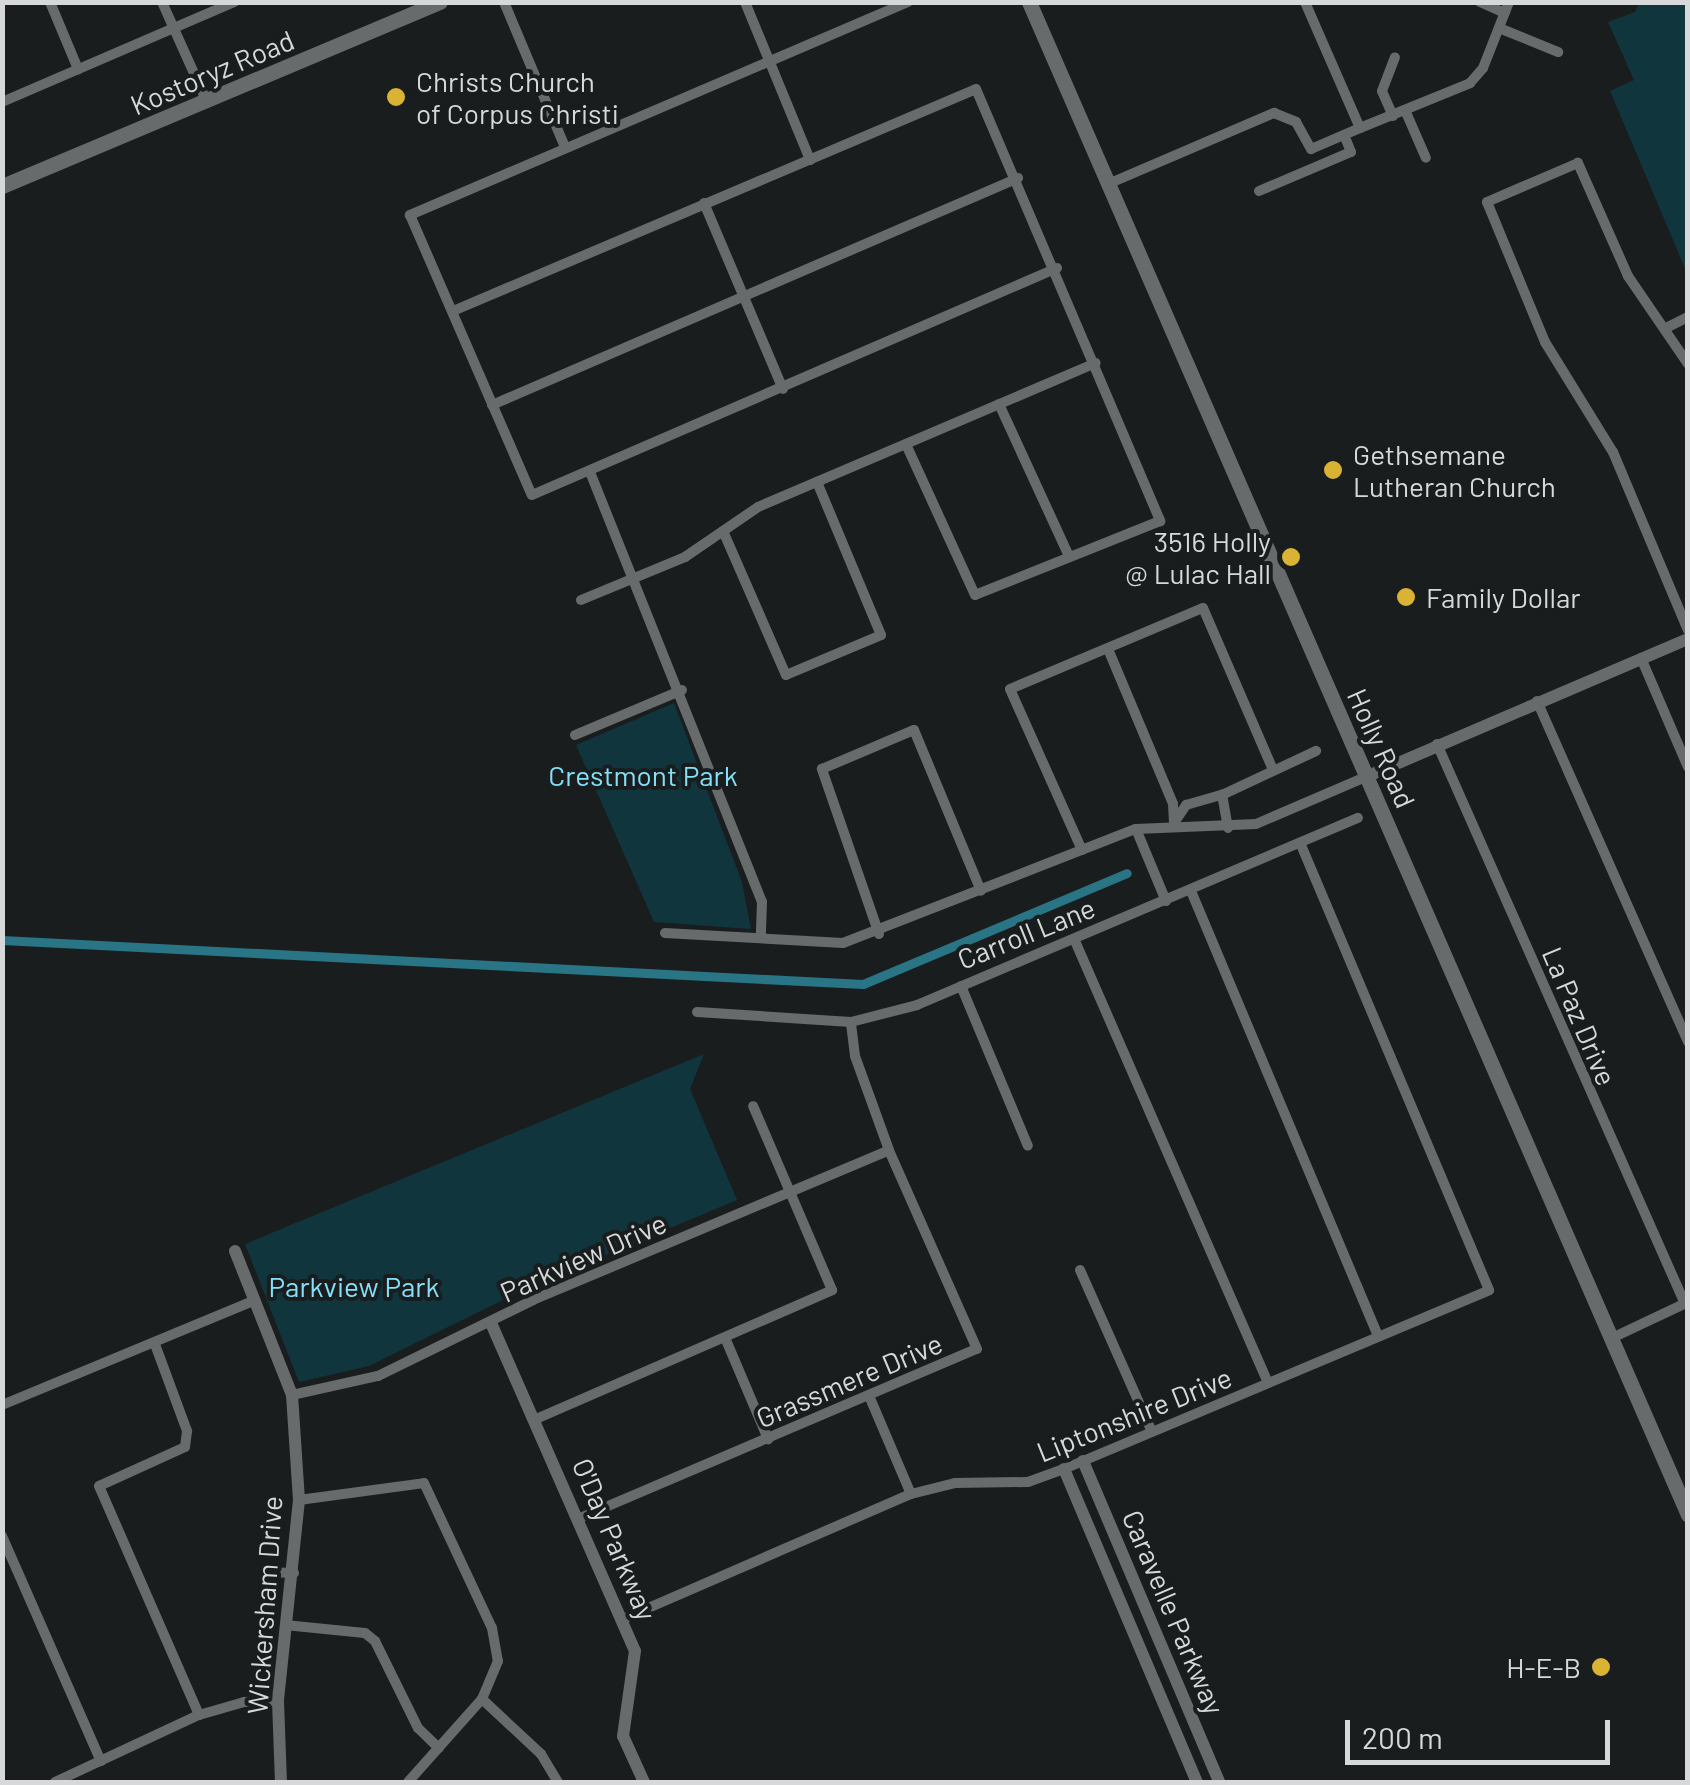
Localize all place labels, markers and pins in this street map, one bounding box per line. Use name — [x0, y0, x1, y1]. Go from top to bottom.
place label: Christs Church of Corpus Christi — [416, 64, 619, 130]
marker: Christs Church of Corpus Christi — [385, 86, 407, 108]
place label: Gethsemane Lutheran Church — [1353, 437, 1556, 503]
marker: Gethsemane Lutheran Church — [1322, 459, 1344, 481]
place label: 3516 Holly @ Lulac Hall — [1125, 524, 1271, 590]
marker: 3516 Holly @ Lulac Hall — [1280, 546, 1302, 568]
place label: Family Dollar — [1426, 580, 1581, 614]
marker: Family Dollar — [1395, 586, 1417, 608]
place label: H-E-B — [1506, 1650, 1581, 1684]
marker: H-E-B — [1590, 1656, 1612, 1678]

